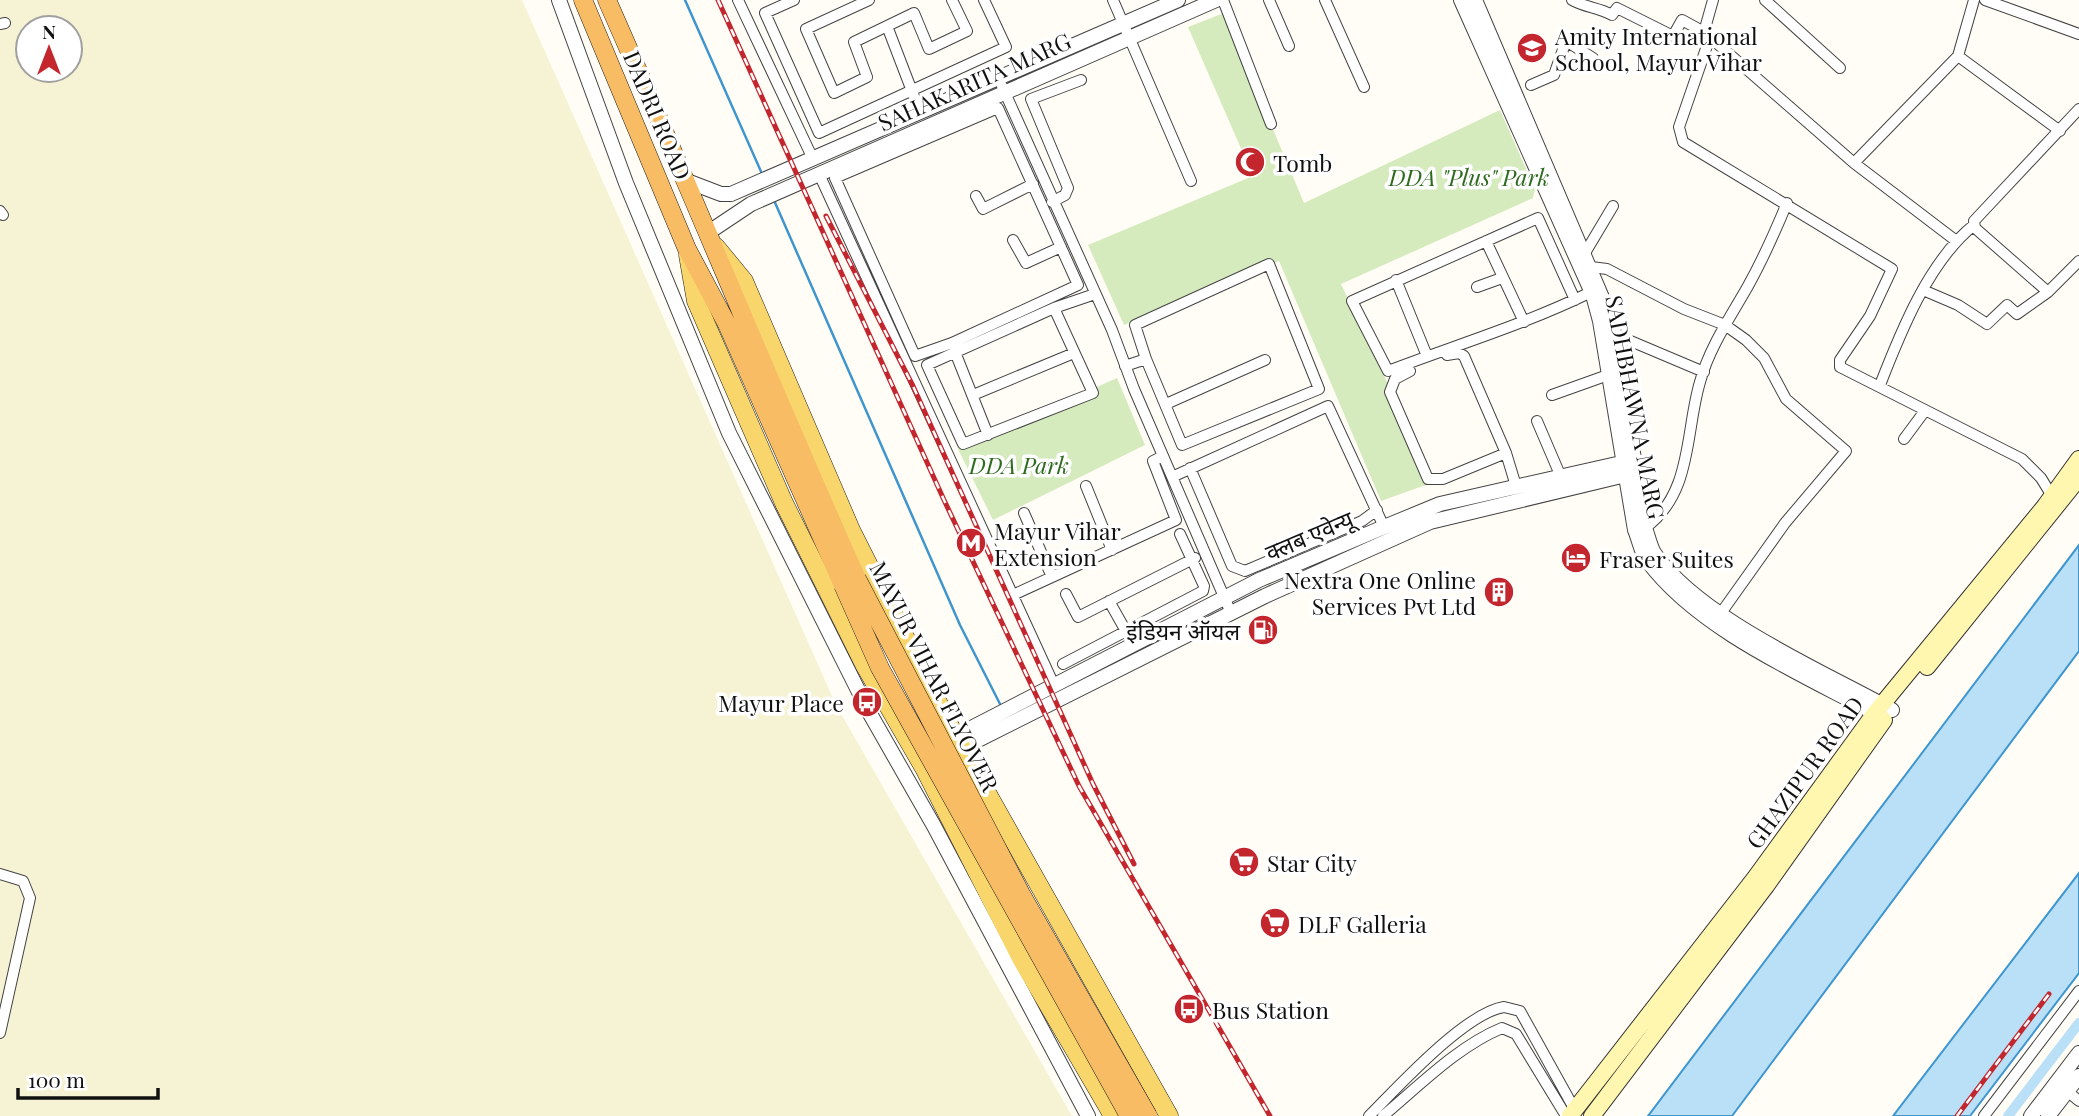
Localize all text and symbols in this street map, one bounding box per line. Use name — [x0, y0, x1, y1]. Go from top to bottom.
north arrow — [14, 14, 84, 84]
text: N — [42, 18, 56, 44]
place label: Amity International School, Mayur Vihar — [1554, 20, 1762, 77]
street label: SAHAKARITA MARG — [873, 25, 1075, 137]
school or university icon: Amity International School, Mayur Vihar — [1515, 31, 1549, 65]
street label: DADRI ROAD — [617, 46, 699, 184]
mosque icon: Tomb — [1233, 145, 1267, 179]
place label: Tomb — [1273, 147, 1332, 178]
park label: DDA "Plus" Park — [1388, 161, 1549, 192]
street label: SADHBHAWNA MARG — [1599, 292, 1673, 522]
park label: DDA Park — [968, 449, 1069, 480]
street label: क्लब एवेन्यू — [1260, 501, 1362, 568]
place label: Mayur Vihar Extension — [994, 515, 1121, 572]
metro station icon: Mayur Vihar Extension — [954, 526, 988, 560]
hotel icon: Fraser Suites — [1559, 541, 1593, 575]
place label: Fraser Suites — [1599, 543, 1734, 574]
street label: MAYUR VIHAR FLYOVER — [863, 556, 1007, 797]
place label: Nextra One Online Services Pvt Ltd — [1284, 564, 1476, 621]
building icon: Nextra One Online Services Pvt Ltd — [1482, 575, 1516, 609]
fuel station icon: इंडियन ऑयल — [1246, 613, 1280, 647]
place label: इंडियन ऑयल — [1126, 615, 1240, 646]
bus stop icon: Mayur Place — [850, 685, 884, 719]
place label: Mayur Place — [718, 687, 844, 718]
street label: GHAZIPUR ROAD — [1738, 690, 1870, 854]
supermarket icon: Star City — [1227, 845, 1261, 879]
place label: Star City — [1267, 847, 1357, 878]
supermarket icon: DLF Galleria — [1258, 906, 1292, 940]
place label: DLF Galleria — [1298, 908, 1427, 939]
bus stop icon: Bus Station — [1172, 992, 1206, 1026]
place label: Bus Station — [1212, 994, 1329, 1025]
scale bar — [18, 1056, 158, 1100]
text: 100 m — [28, 1065, 85, 1093]

